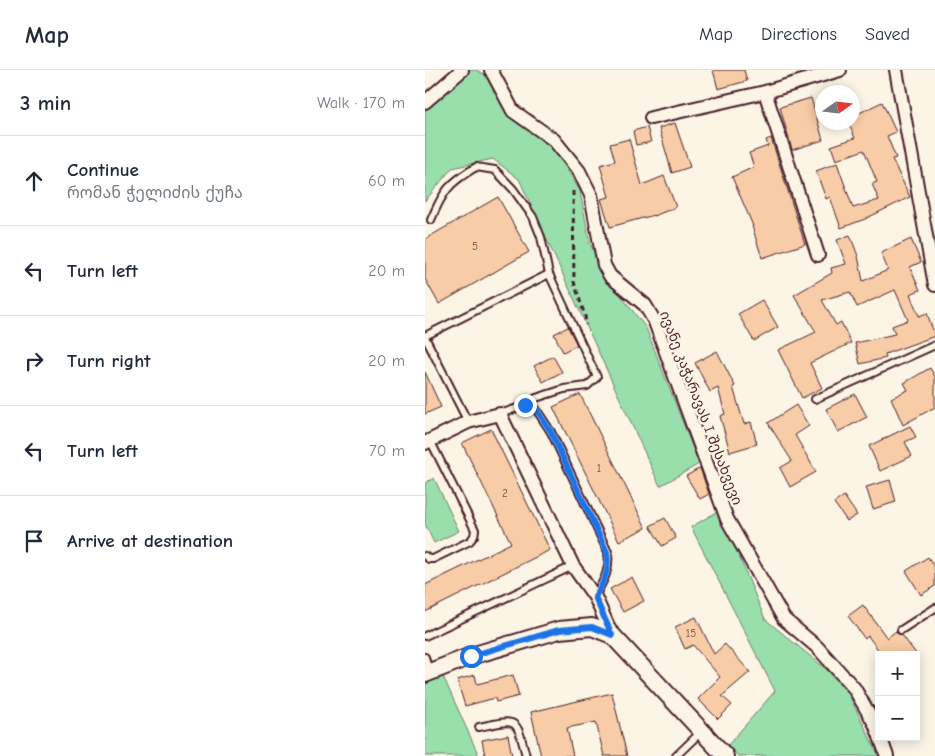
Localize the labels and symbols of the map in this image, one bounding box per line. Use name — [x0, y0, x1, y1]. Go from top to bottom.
north arrow — [815, 85, 860, 130]
house number: 5 — [472, 240, 478, 253]
street label: ივანე კაჭარავას I შესახვევი — [656, 309, 746, 507]
route end — [514, 394, 537, 417]
house number: 1 — [597, 462, 601, 475]
house number: 2 — [502, 487, 508, 500]
house number: 15 — [686, 627, 696, 640]
route start — [460, 645, 483, 668]

